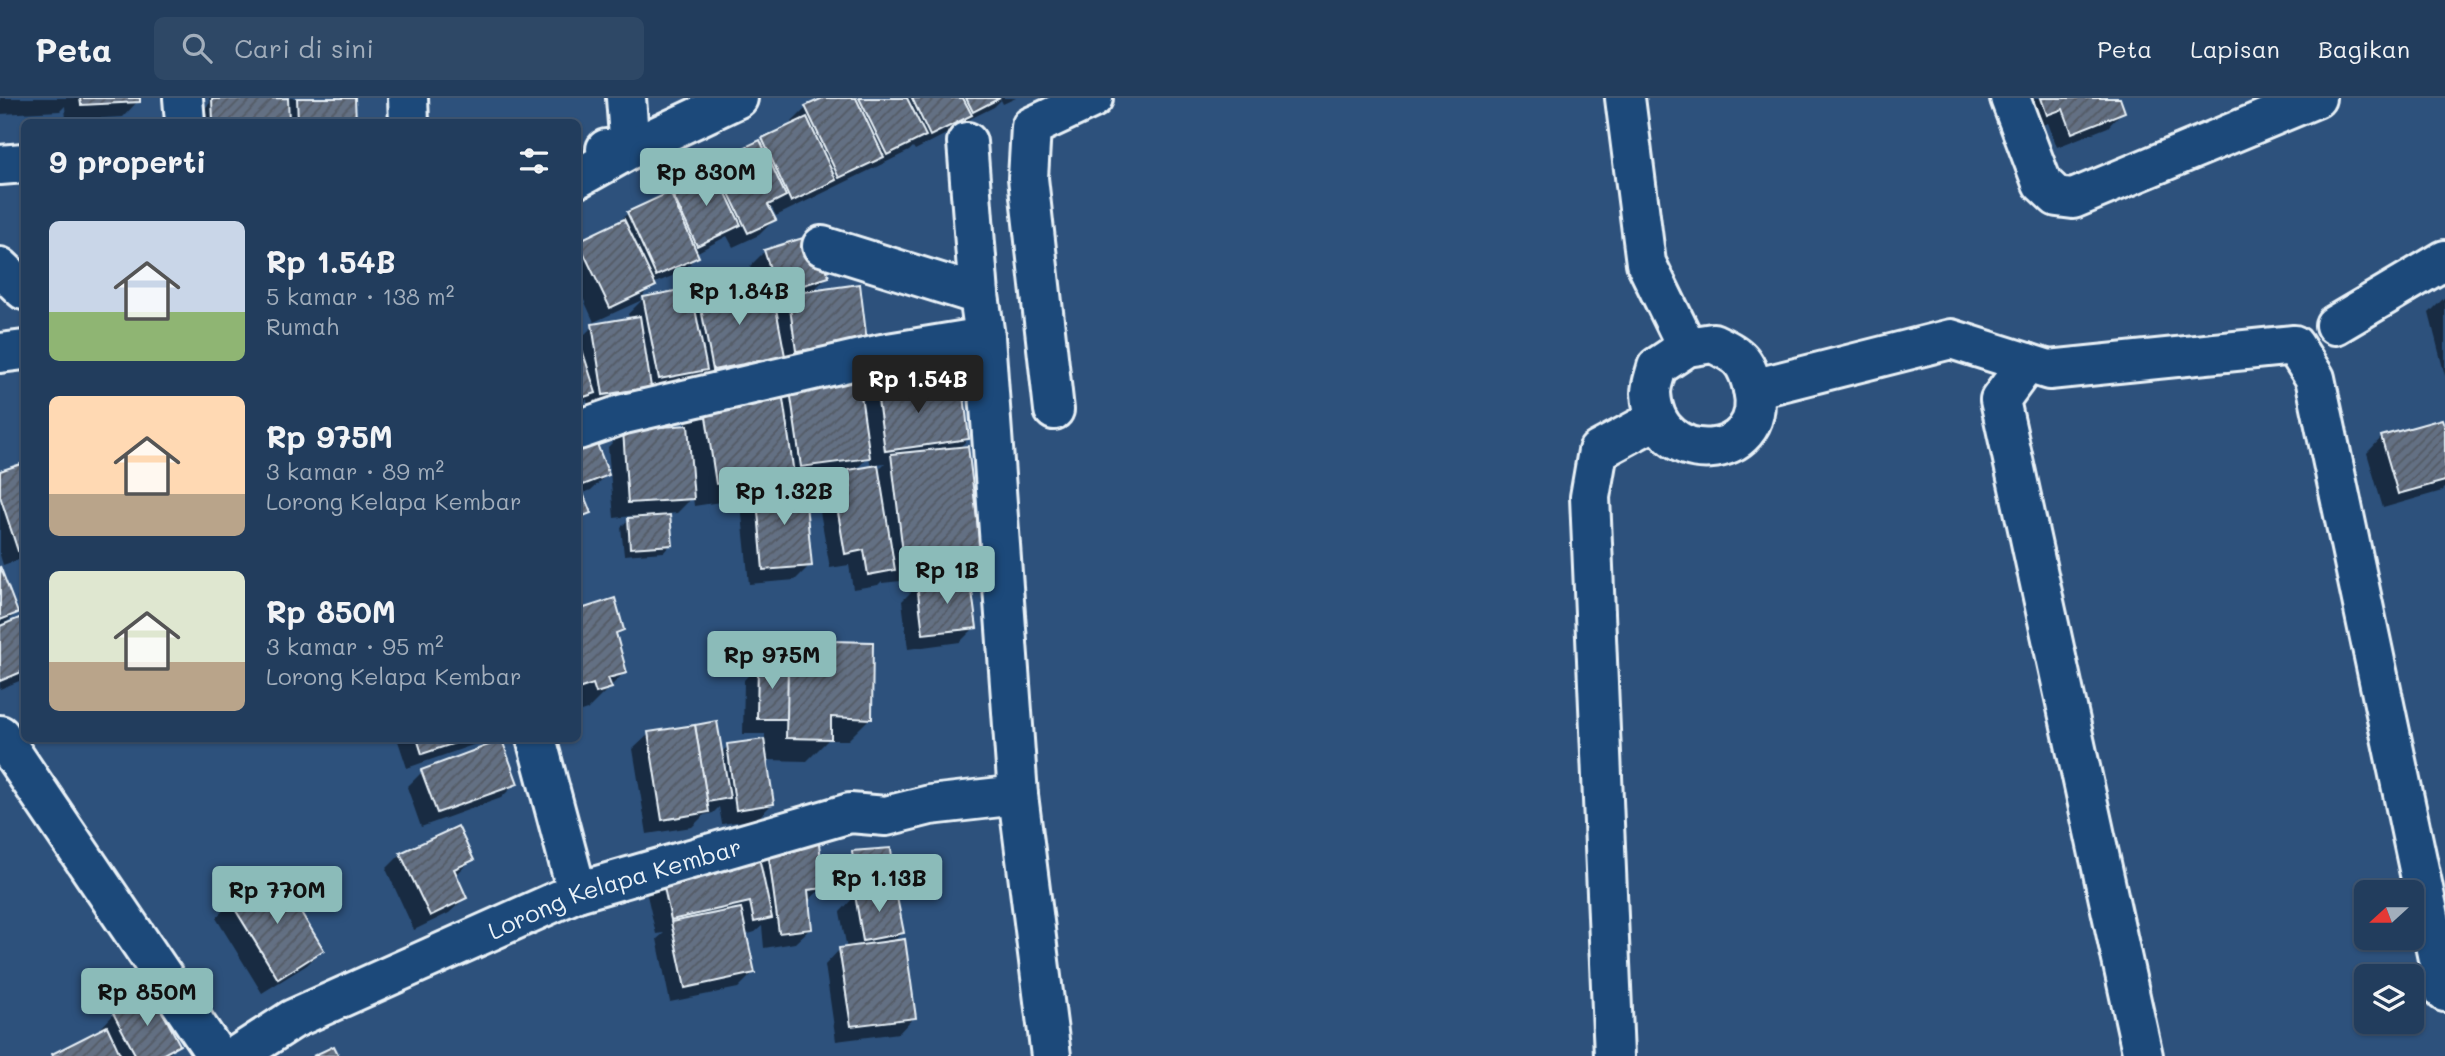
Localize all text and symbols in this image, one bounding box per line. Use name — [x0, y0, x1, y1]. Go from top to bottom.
search box — [154, 17, 644, 80]
text: Peta — [35, 27, 112, 70]
icon: search — [178, 29, 216, 67]
text: Cari di sini — [234, 31, 374, 65]
text: Peta — [2097, 33, 2152, 64]
text: Lapisan — [2190, 33, 2280, 64]
text: Bagikan — [2318, 33, 2410, 64]
text: 9 properti — [49, 141, 206, 181]
icon: filters — [515, 142, 553, 180]
pin: Rp 830M — [641, 148, 771, 208]
text: Rp 830M — [656, 156, 756, 186]
text: Rp 1.54B — [266, 241, 396, 281]
icon: home — [105, 249, 189, 333]
pin: Rp 1.84B — [667, 268, 811, 327]
text: Rp 1.84B — [689, 275, 789, 305]
text: 5 kamar · 138 m² — [266, 281, 454, 311]
text: Rumah — [266, 311, 339, 341]
pin: Rp 1.54B — [846, 356, 990, 415]
text: Rp 1.54B — [868, 363, 968, 393]
text: Rp 975M — [266, 416, 393, 456]
icon: home — [105, 424, 189, 508]
text: 3 kamar · 89 m² — [266, 456, 444, 486]
pin: Rp 1.32B — [712, 468, 856, 527]
text: Rp 1.32B — [735, 475, 833, 505]
text: Lorong Kelapa Kembar — [266, 486, 522, 516]
pin: Rp 1B — [898, 546, 996, 606]
text: Rp 1B — [915, 554, 979, 584]
text: Rp 850M — [266, 591, 396, 631]
icon: home — [105, 599, 189, 683]
text: 3 kamar · 95 m² — [266, 631, 444, 661]
pin: Rp 975M — [707, 632, 837, 691]
text: Rp 975M — [723, 639, 821, 669]
text: Lorong Kelapa Kembar — [266, 661, 522, 691]
street label: Lorong Kelapa Kembar — [483, 830, 745, 946]
pin: Rp 1.13B — [807, 854, 951, 914]
text: Rp 1.13B — [831, 862, 927, 892]
pin: Rp 770M — [212, 866, 342, 926]
text: Rp 770M — [228, 874, 326, 904]
north arrow — [2354, 880, 2424, 950]
map controls — [2354, 880, 2424, 1034]
button: layers — [2354, 964, 2424, 1034]
pin: Rp 850M — [82, 968, 212, 1028]
text: Rp 850M — [97, 976, 197, 1006]

